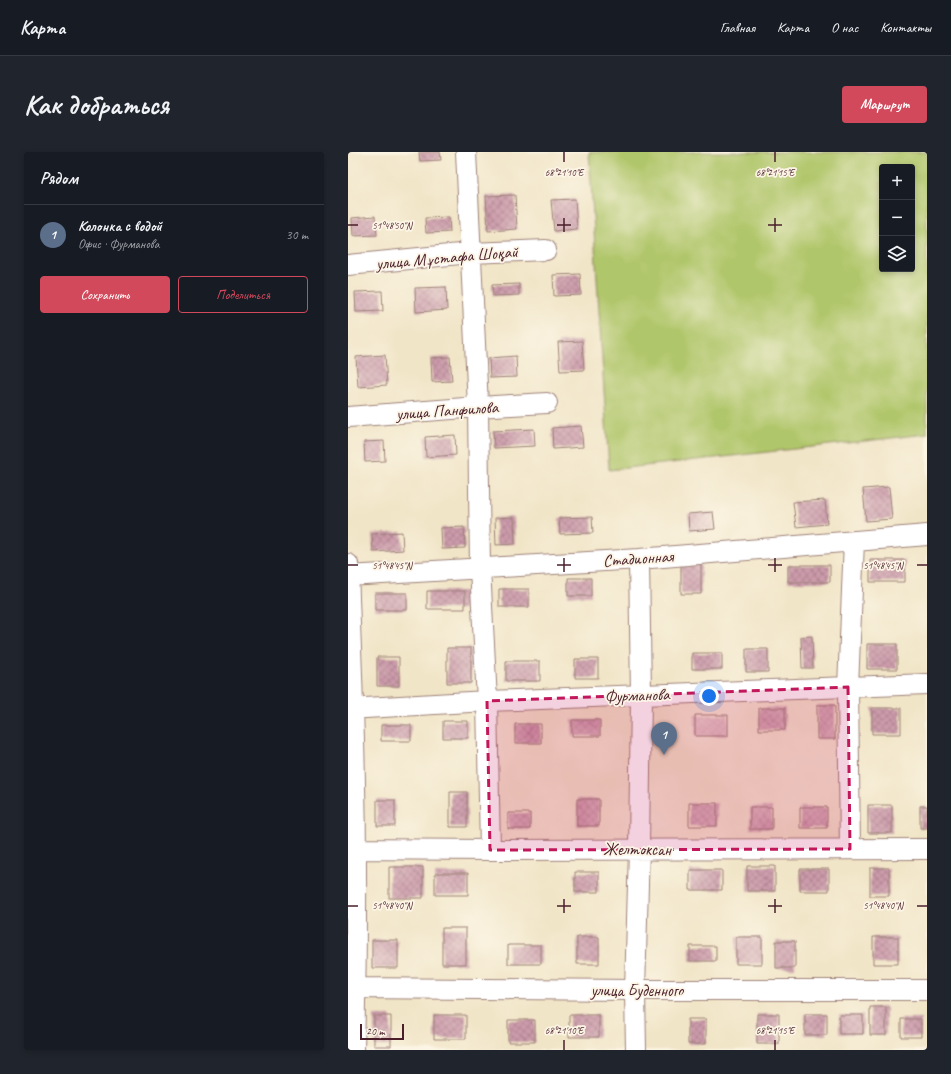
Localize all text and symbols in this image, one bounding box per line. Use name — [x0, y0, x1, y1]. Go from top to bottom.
text: Карта — [20, 16, 65, 40]
text: Главная — [720, 19, 755, 36]
text: Карта — [777, 19, 809, 36]
text: О нас — [831, 19, 858, 36]
text: Контакты — [880, 19, 931, 36]
button: Маршрут — [842, 86, 927, 123]
text: Как добраться — [24, 87, 169, 122]
map controls — [879, 164, 915, 272]
button: + — [879, 164, 915, 200]
text: 68°21'10"E — [545, 166, 585, 179]
text: 68°21'15"E — [756, 166, 796, 179]
text: Рядом — [40, 168, 78, 189]
button: − — [879, 200, 915, 236]
text: Колонка с водой — [78, 217, 162, 236]
text: 51°48'50"N — [372, 219, 414, 232]
text: 1 — [50, 227, 56, 243]
text: 30 m — [286, 227, 308, 243]
text: Офис · Фурманова — [78, 236, 159, 252]
button: layers — [879, 236, 915, 272]
street label: улица Мұстафа Шоқай — [374, 241, 520, 274]
button: Сохранить — [40, 276, 170, 313]
button: Поделиться — [178, 276, 308, 313]
street label: улица Панфилова — [394, 396, 500, 425]
street label: Стадионная — [602, 545, 676, 571]
text: 51°48'45"N — [372, 559, 414, 572]
text: 51°48'45"N — [863, 559, 905, 572]
street label: Фурманова — [604, 684, 671, 707]
your location — [699, 686, 719, 706]
pin: 1 — [651, 722, 677, 755]
street label: Желтоксан — [603, 839, 672, 860]
text: 51°48'40"N — [372, 899, 414, 912]
text: 51°48'40"N — [863, 899, 905, 912]
street label: улица Буденного — [590, 980, 684, 1001]
scale bar — [360, 1022, 404, 1041]
text: 20 m — [366, 1024, 385, 1038]
text: 68°21'10"E — [545, 1024, 585, 1037]
text: 68°21'15"E — [756, 1024, 796, 1037]

